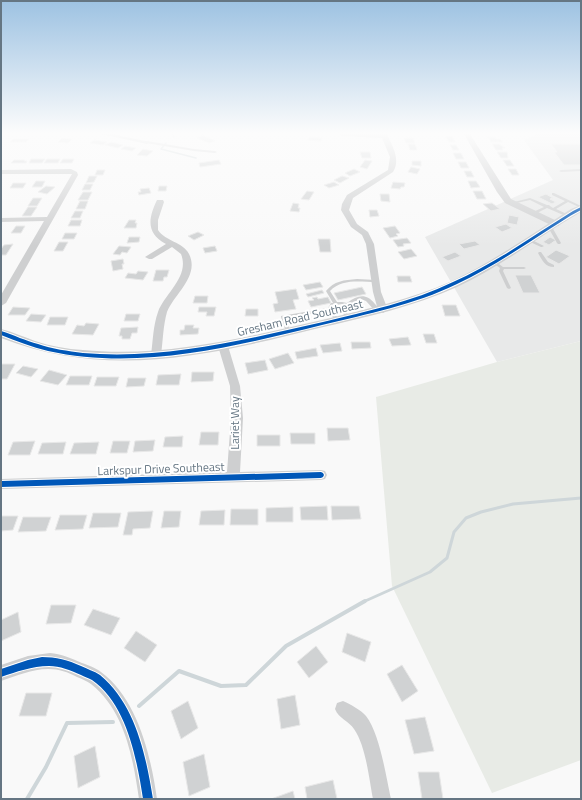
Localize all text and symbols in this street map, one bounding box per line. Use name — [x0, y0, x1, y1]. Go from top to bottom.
street label: Gresham Road Southeast — [235, 294, 365, 341]
street label: Lariet Way — [225, 396, 244, 450]
street label: Larkspur Drive Southeast — [97, 457, 226, 480]

